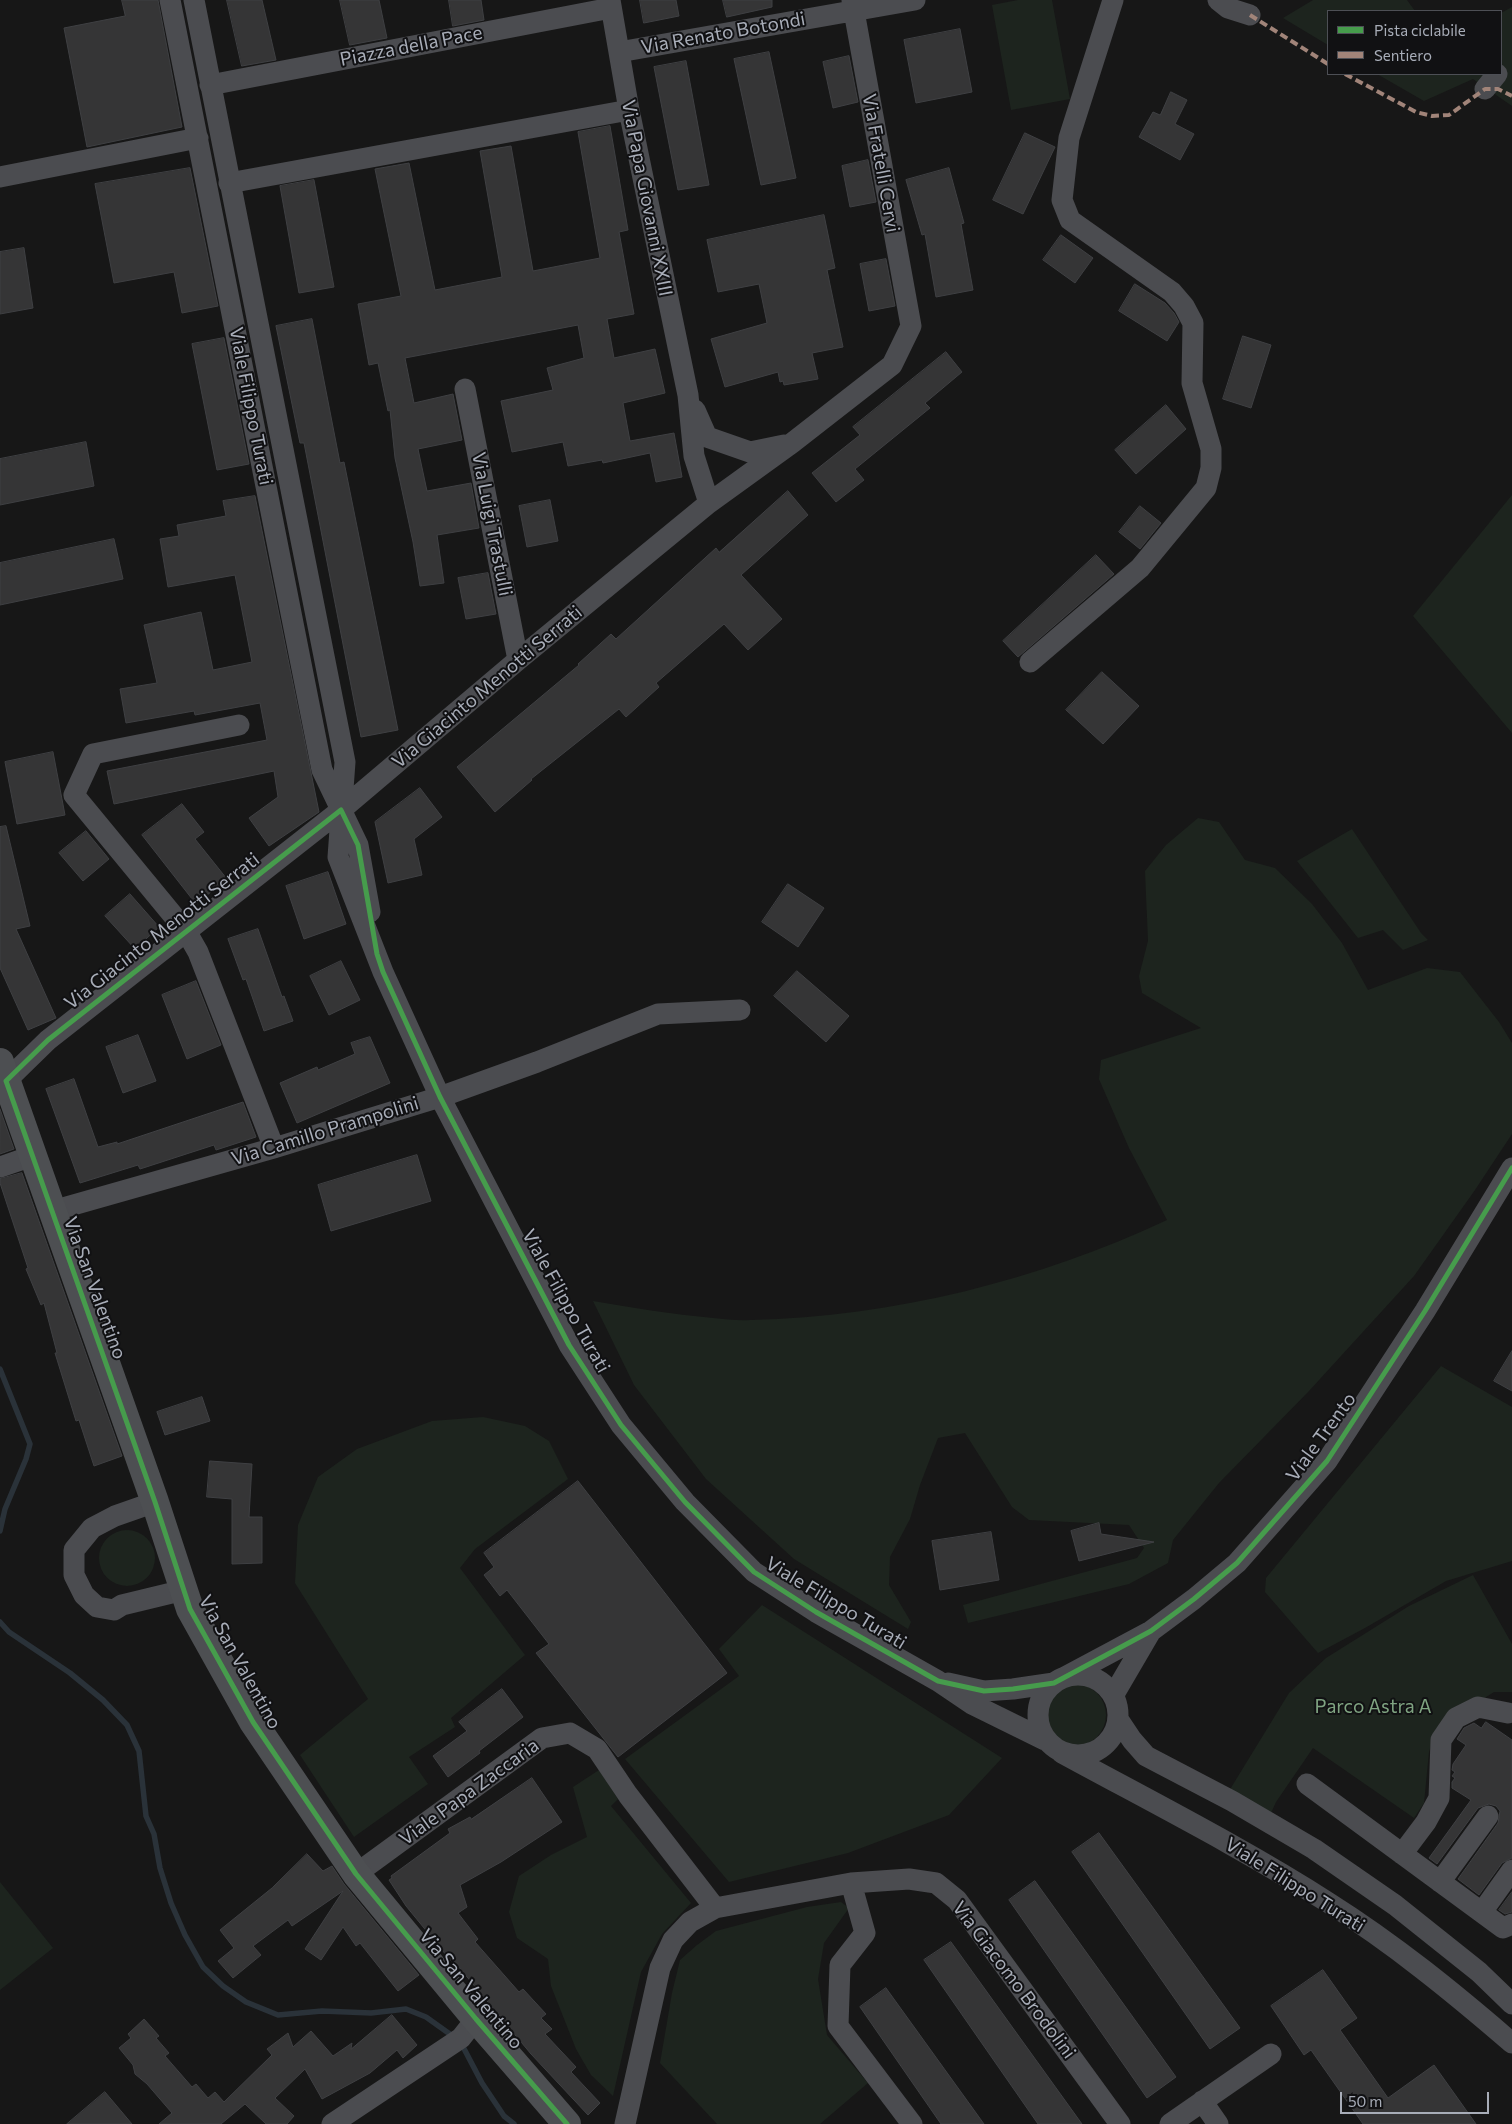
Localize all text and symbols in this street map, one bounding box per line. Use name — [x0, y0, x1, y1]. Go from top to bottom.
street label: Via Renato Botondi — [639, 7, 807, 59]
legend — [1327, 10, 1502, 75]
street label: Piazza della Pace — [338, 21, 484, 71]
text: Pista ciclabile — [1374, 21, 1466, 39]
text: Sentiero — [1374, 46, 1432, 64]
street label: Via Fratelli Cervi — [858, 92, 904, 234]
street label: Via Papa Giovanni XXIII — [617, 98, 677, 298]
street label: Viale Filippo Turati — [224, 325, 278, 487]
street label: Via Luigi Trastulli — [467, 450, 517, 598]
street label: Via Giacinto Menotti Serrati — [387, 601, 587, 773]
street label: Via Giacinto Menotti Serrati — [60, 848, 264, 1014]
street label: Via Camillo Prampolini — [229, 1092, 421, 1170]
street label: Via San Valentino — [59, 1214, 131, 1362]
street label: Viale Filippo Turati — [517, 1225, 615, 1377]
street label: Viale Trento — [1281, 1388, 1361, 1486]
street label: Viale Filippo Turati — [761, 1552, 911, 1654]
street label: Via San Valentino — [194, 1591, 286, 1733]
park label: Parco Astra A — [1314, 1696, 1432, 1718]
street label: Viale Papa Zaccaria — [395, 1734, 543, 1850]
street label: Viale Filippo Turati — [1221, 1833, 1369, 1937]
street label: Via Giacomo Brodolini — [947, 1897, 1081, 2063]
street label: Via San Valentino — [414, 1924, 528, 2054]
scale bar — [1342, 2082, 1491, 2114]
text: 50 m — [1348, 2092, 1382, 2110]

